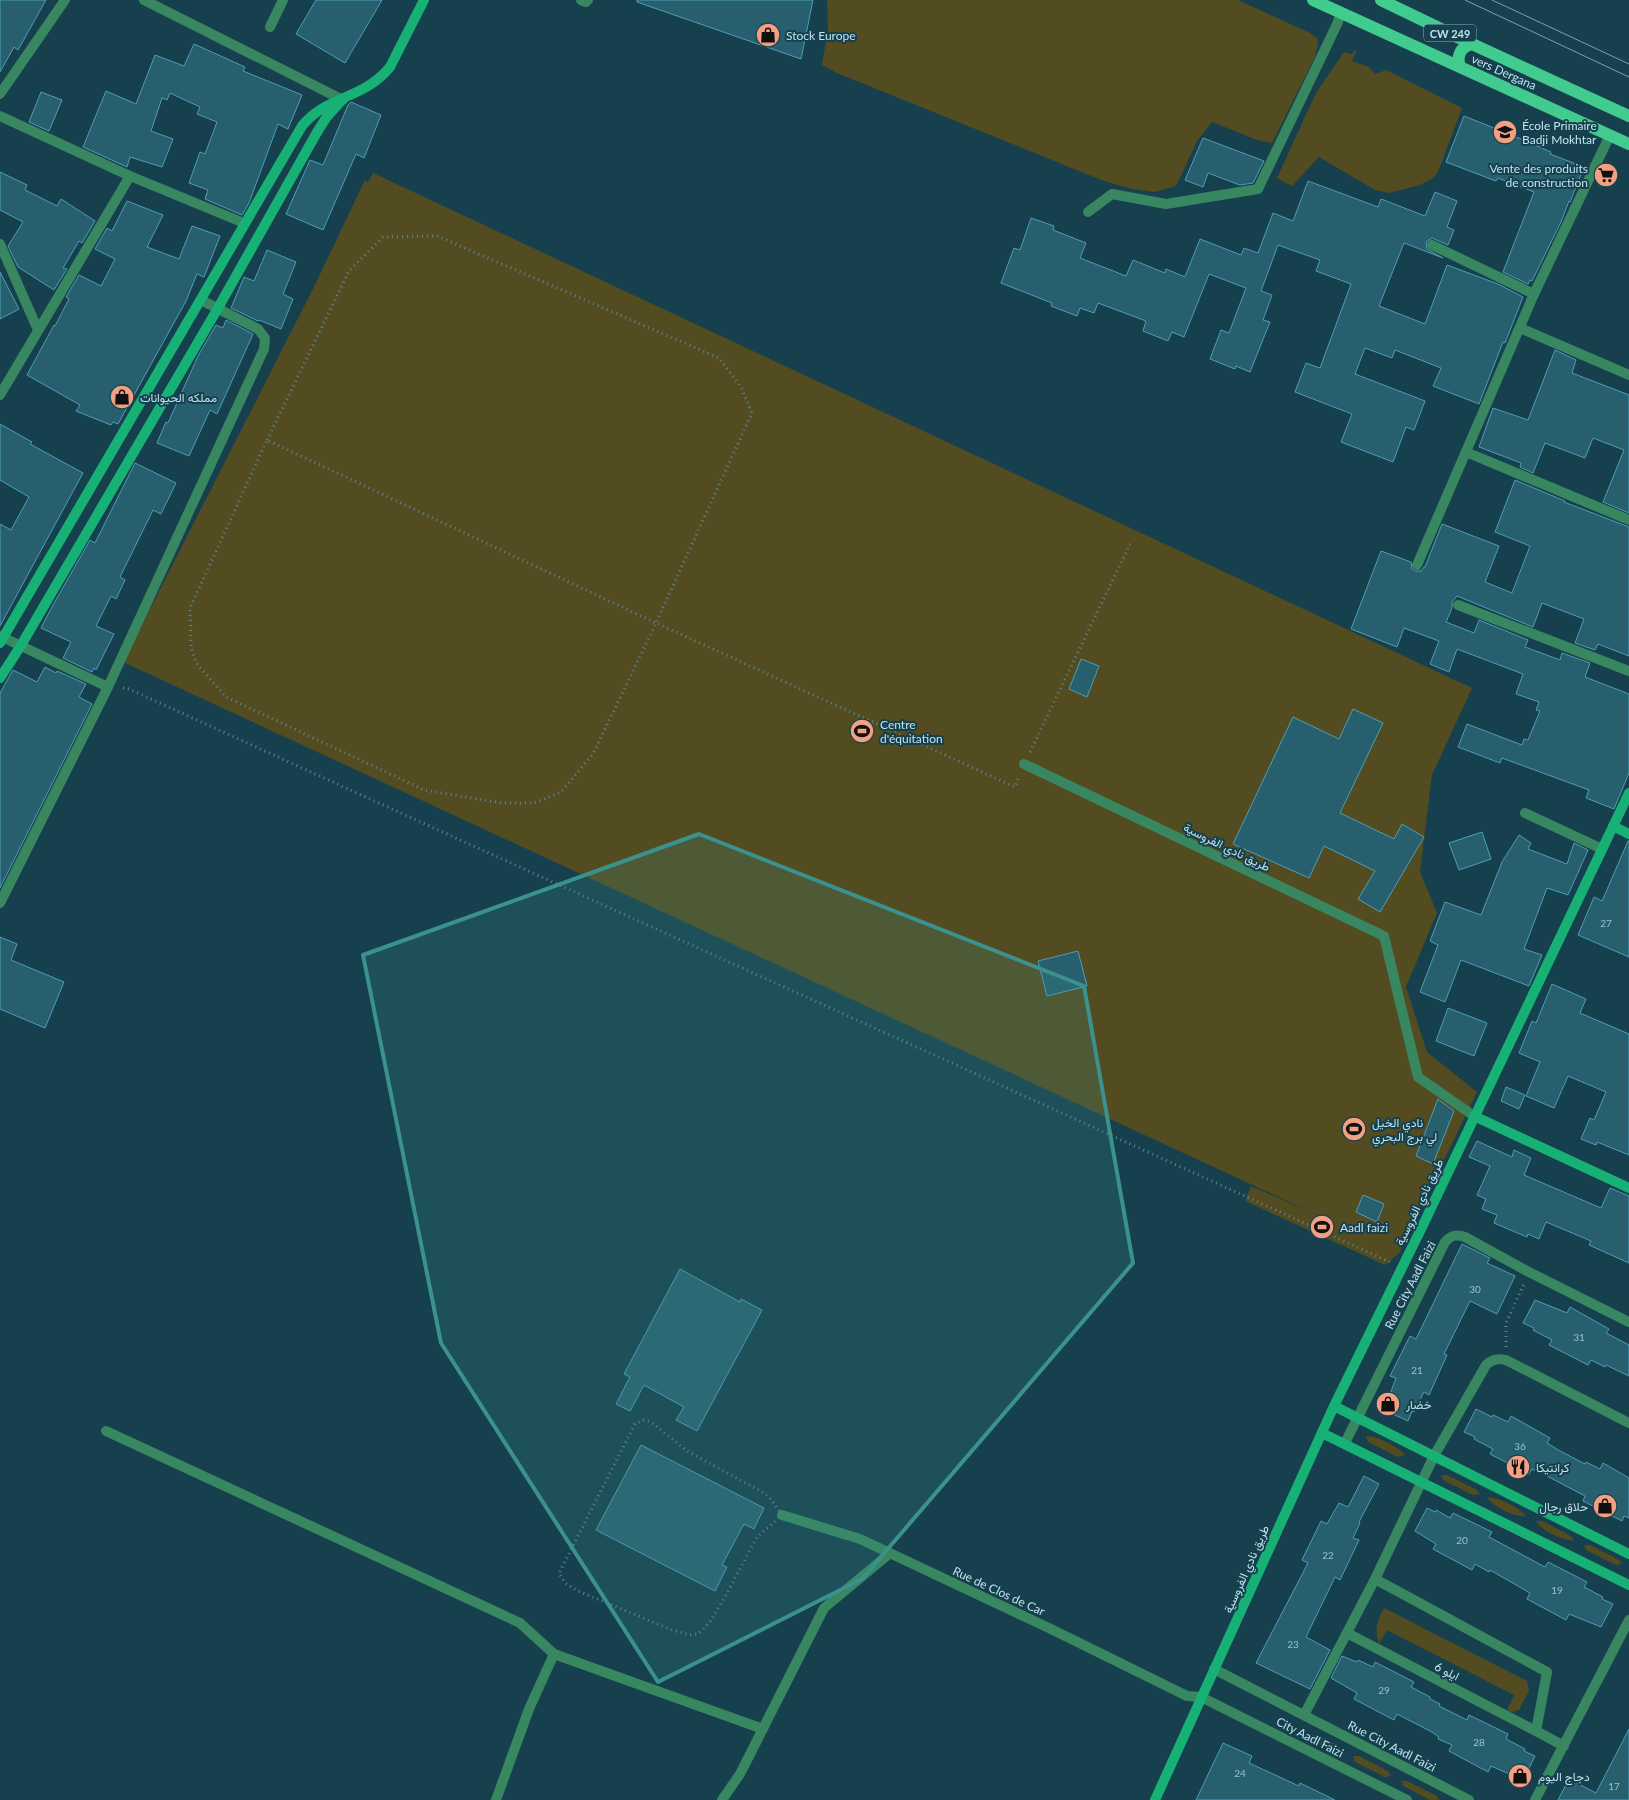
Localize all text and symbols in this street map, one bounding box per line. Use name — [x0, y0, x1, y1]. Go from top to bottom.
shop icon: Stock Europe — [755, 22, 781, 48]
road number: CW 249 — [1424, 24, 1476, 42]
place label: Stock Europe — [786, 28, 856, 43]
street label: vers Dergana — [1469, 51, 1539, 93]
place label: École Primaire Badji Mokhtar — [1522, 118, 1597, 147]
school or university icon: École Primaire Badji Mokhtar — [1492, 119, 1518, 145]
place label: Vente des produits de construction — [1489, 161, 1588, 190]
supermarket icon: Vente des produits de construction — [1593, 162, 1619, 188]
shop icon: مملكه الحيوانات — [109, 384, 135, 410]
place label: مملكه الحيوانات — [140, 390, 217, 406]
place label: Centre d'équitation — [880, 717, 943, 746]
sports icon: Centre d'équitation — [849, 718, 875, 744]
street label: طريق نادي الفروسية — [1180, 820, 1273, 877]
house number: 27 — [1600, 917, 1612, 929]
place label: نادي الخيل لي برج البحري — [1372, 1115, 1437, 1147]
sports icon: نادي الخيل لي برج البحري — [1341, 1116, 1367, 1142]
street label: طريق نادي الفروسية — [1392, 1156, 1449, 1249]
sports icon: Aadl faizi — [1309, 1214, 1335, 1240]
place label: Aadl faizi — [1340, 1220, 1388, 1235]
street label: Rue City Aadl Faizi — [1381, 1238, 1439, 1332]
house number: 30 — [1469, 1283, 1481, 1295]
house number: 31 — [1573, 1331, 1585, 1343]
house number: 21 — [1411, 1364, 1423, 1376]
shop icon: خضار — [1375, 1391, 1401, 1417]
place label: خضار — [1405, 1397, 1432, 1413]
house number: 36 — [1514, 1440, 1526, 1452]
restaurant icon: كرانتيكا — [1505, 1454, 1531, 1480]
place label: كرانتيكا — [1536, 1460, 1569, 1476]
shop icon: حلاق رجال — [1592, 1493, 1618, 1519]
place label: حلاق رجال — [1539, 1499, 1588, 1515]
street label: طريق نادي الفروسية — [1220, 1523, 1275, 1616]
house number: 20 — [1456, 1534, 1468, 1546]
house number: 22 — [1322, 1549, 1334, 1561]
street label: Rue de Clos de Car — [951, 1563, 1048, 1619]
house number: 19 — [1551, 1584, 1563, 1596]
house number: 23 — [1287, 1638, 1299, 1650]
street label: ايلو 6 — [1432, 1658, 1462, 1684]
house number: 29 — [1378, 1684, 1390, 1696]
street label: City Aadl Faizi — [1274, 1714, 1346, 1760]
street label: Rue City Aadl Faizi — [1345, 1717, 1439, 1775]
house number: 28 — [1473, 1736, 1485, 1748]
shop icon: دجاج اليوم — [1507, 1763, 1533, 1789]
house number: 24 — [1234, 1767, 1246, 1779]
place label: دجاج اليوم — [1538, 1769, 1590, 1786]
house number: 17 — [1608, 1780, 1620, 1792]

